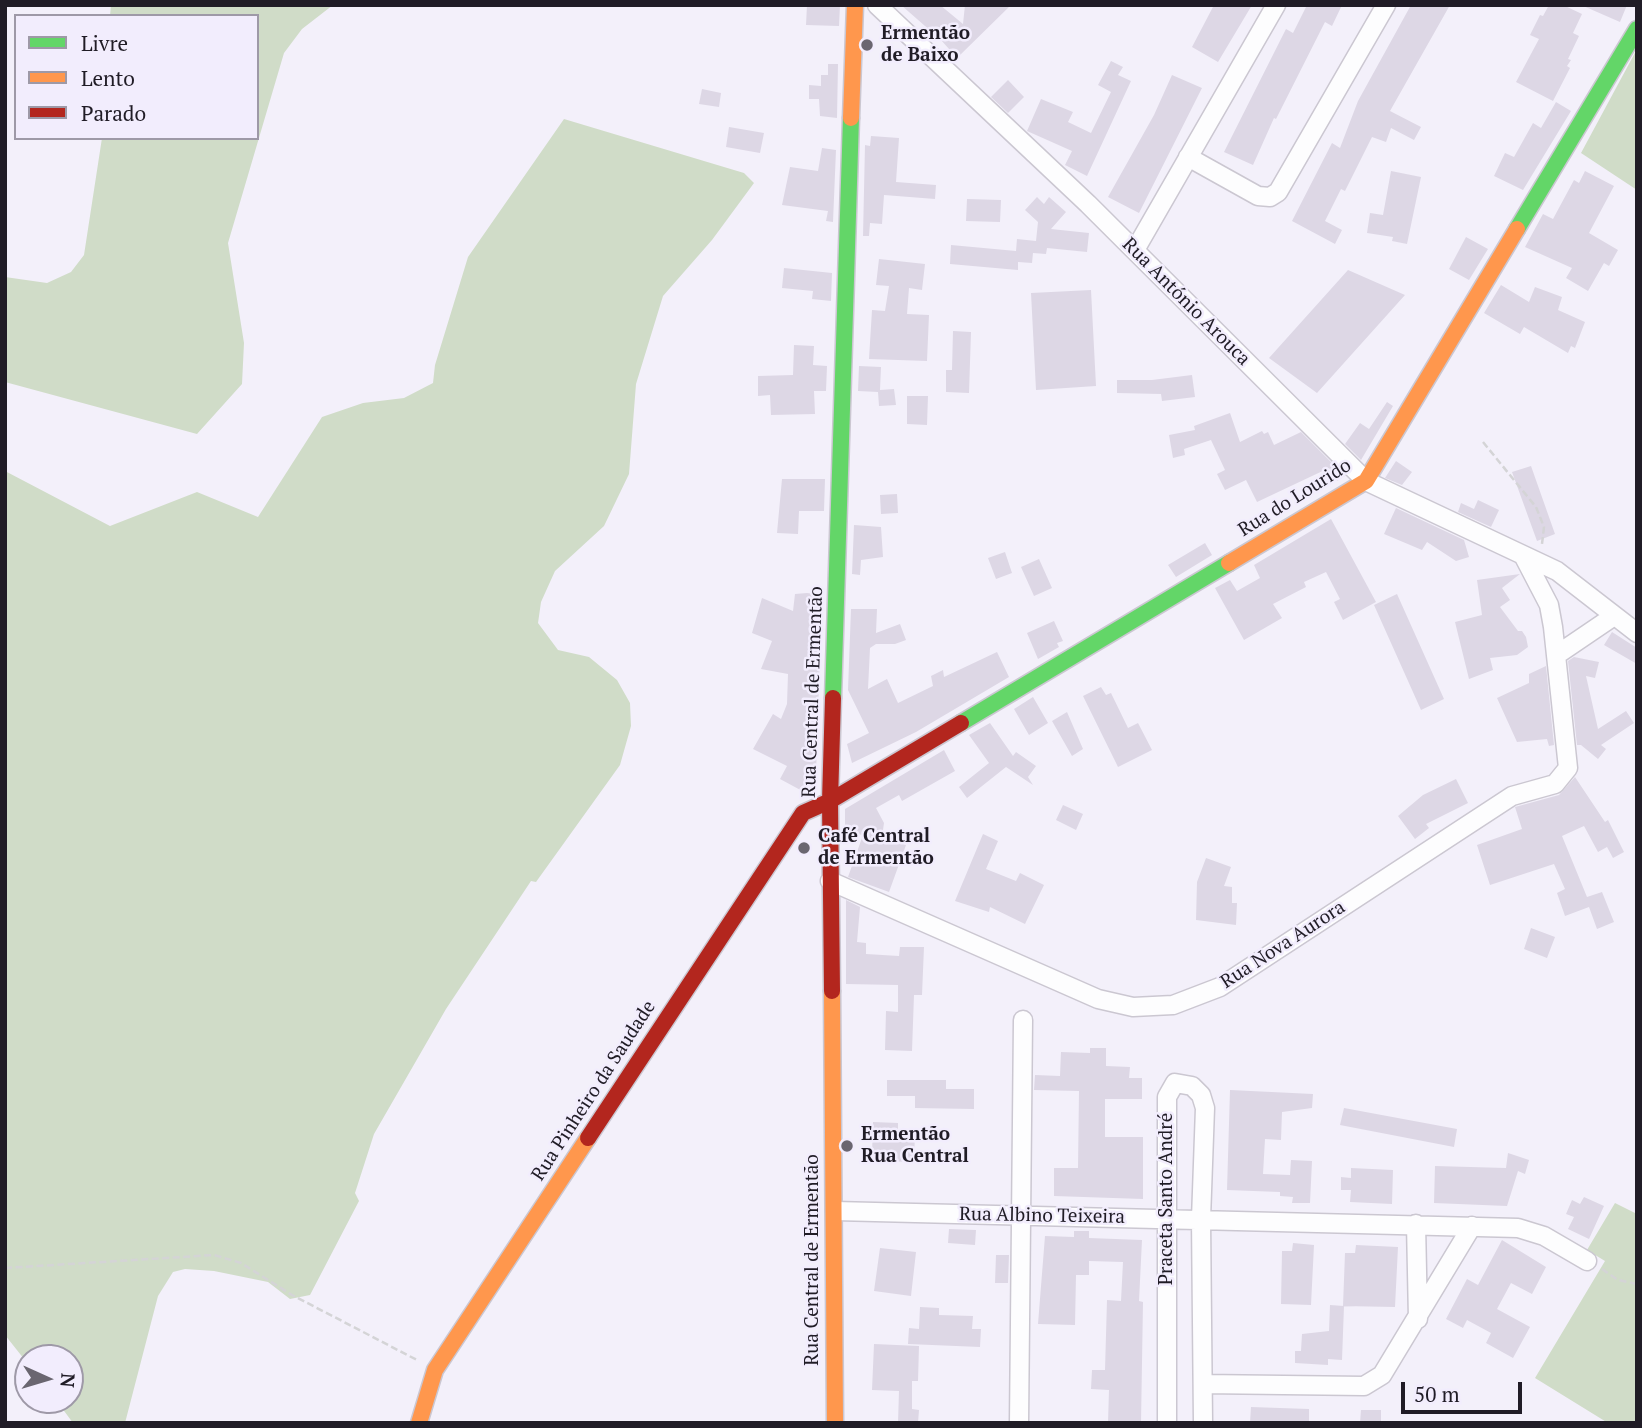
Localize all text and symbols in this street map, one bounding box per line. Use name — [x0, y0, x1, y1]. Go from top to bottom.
legend — [14, 14, 259, 140]
place label: Ermentão de Baixo — [881, 23, 970, 67]
text: Livre — [81, 29, 128, 57]
marker: Ermentão de Baixo — [859, 37, 875, 53]
text: Lento — [81, 64, 135, 92]
text: Parado — [81, 99, 146, 127]
street label: Rua António Arouca — [1117, 233, 1255, 371]
street label: Rua do Lourido — [1234, 454, 1356, 542]
street label: Rua Central de Ermentão — [798, 586, 828, 798]
place label: Café Central de Ermentão — [818, 826, 934, 870]
marker: Café Central de Ermentão — [796, 840, 812, 856]
street label: Rua Nova Aurora — [1217, 896, 1349, 994]
street label: Rua Pinheiro da Saudade — [527, 997, 661, 1185]
street label: Praceta Santo André — [1156, 1113, 1178, 1285]
place label: Ermentão Rua Central — [861, 1124, 969, 1168]
marker: Ermentão Rua Central — [839, 1138, 855, 1154]
street label: Rua Central de Ermentão — [802, 1154, 824, 1366]
street label: Rua Albino Teixeira — [959, 1203, 1125, 1229]
north arrow — [14, 1344, 84, 1414]
scale bar — [1404, 1368, 1525, 1412]
text: N — [55, 1372, 81, 1388]
text: 50 m — [1414, 1380, 1460, 1408]

